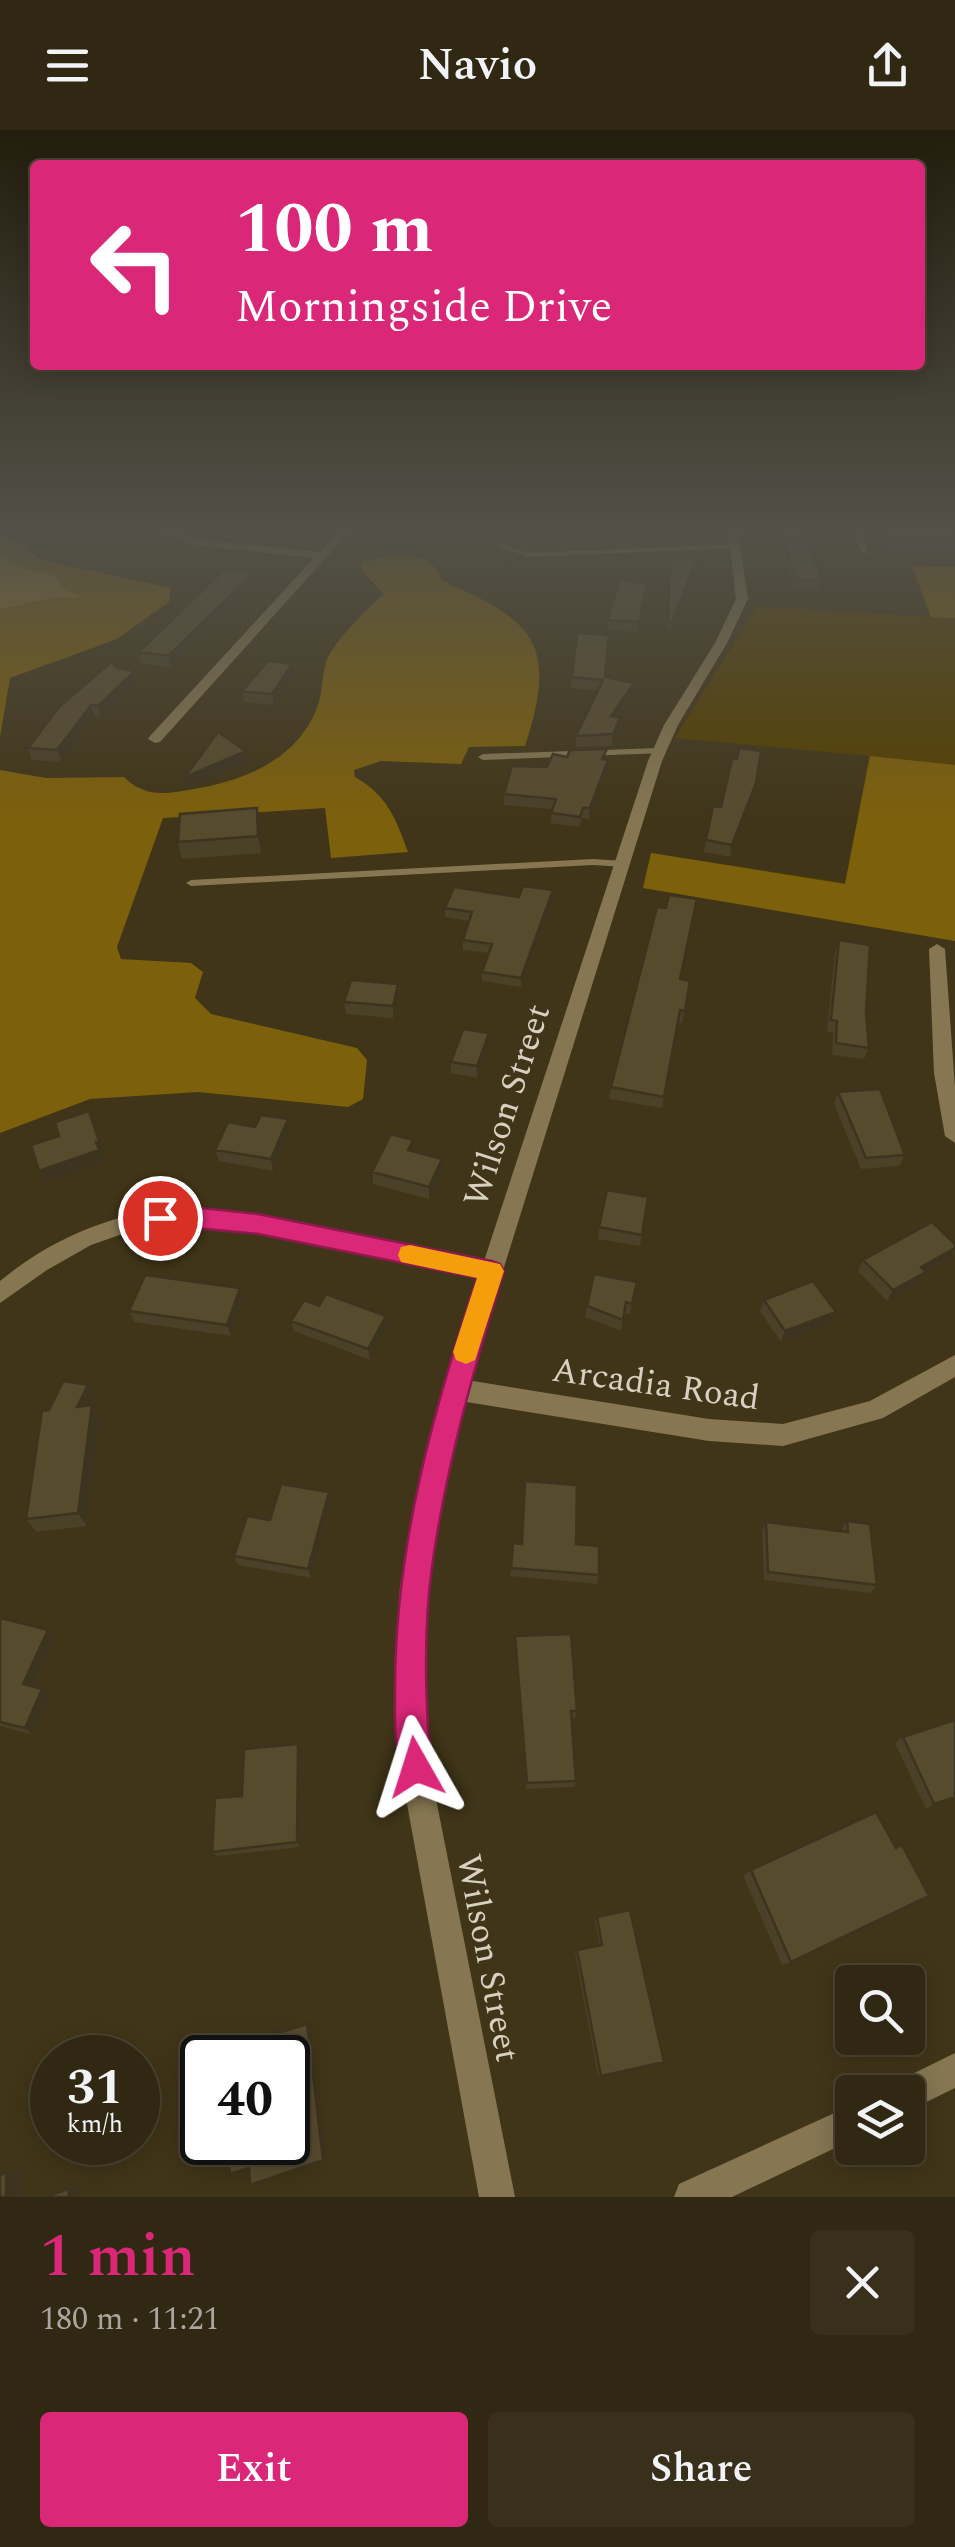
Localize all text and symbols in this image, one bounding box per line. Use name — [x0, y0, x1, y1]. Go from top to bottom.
text: Navio — [418, 31, 537, 100]
icon: menu — [40, 38, 95, 93]
icon: share — [860, 38, 915, 93]
text: 100 m — [235, 177, 433, 283]
icon: left — [70, 200, 200, 330]
text: Morningside Drive — [235, 273, 612, 342]
street label: Wilson Street — [450, 997, 565, 1214]
pin — [118, 1176, 203, 1261]
icon: arrive — [133, 1191, 188, 1246]
street label: Arcadia Road — [548, 1344, 763, 1425]
position arrow — [364, 1715, 468, 1819]
street label: Wilson Street — [441, 1850, 534, 2067]
map controls — [835, 1965, 925, 2165]
button: search — [835, 1965, 925, 2055]
speed limit sign: 40 — [180, 2035, 310, 2165]
text: 31 — [67, 2050, 123, 2126]
button: layers — [835, 2075, 925, 2165]
text: km/h — [67, 2106, 123, 2144]
text: 1 min — [40, 2211, 196, 2303]
button: close — [810, 2230, 915, 2335]
text: 180 m · 11:21 — [40, 2295, 220, 2344]
button: Exit — [40, 2412, 468, 2527]
button: Share — [488, 2412, 915, 2527]

